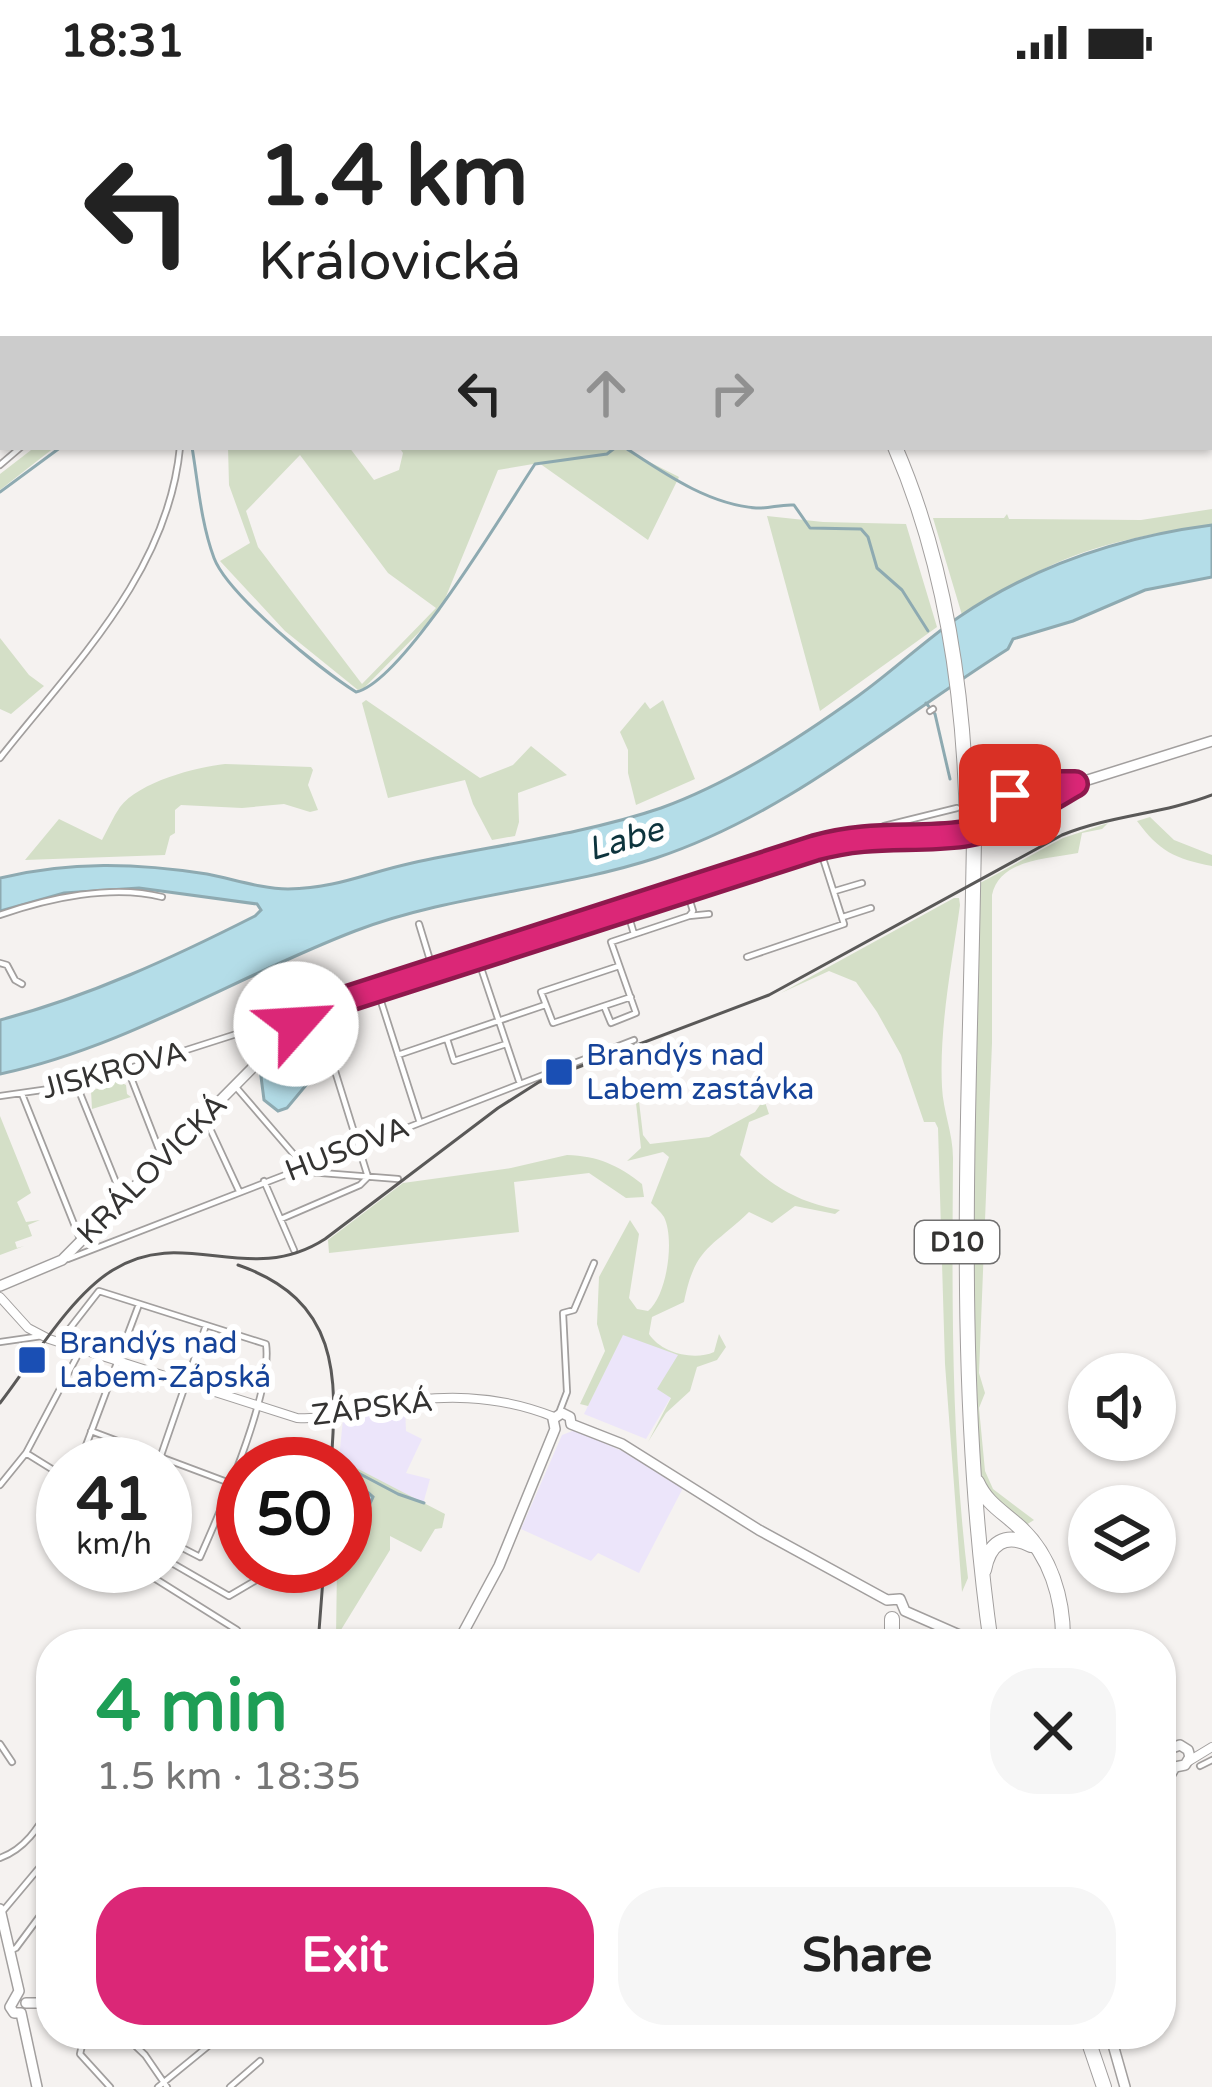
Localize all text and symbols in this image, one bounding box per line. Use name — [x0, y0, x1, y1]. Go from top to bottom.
text: 18:31 — [60, 15, 185, 69]
text: 1.4 km — [258, 127, 528, 228]
icon: left — [60, 132, 216, 288]
text: Královická — [258, 229, 521, 294]
icon: left — [447, 360, 513, 426]
icon: ahead — [573, 360, 639, 426]
icon: right — [699, 360, 765, 426]
pin — [959, 744, 1061, 846]
icon: arrive — [977, 762, 1043, 828]
water label: Labe — [583, 809, 670, 869]
position arrow — [233, 961, 359, 1087]
street label: JISKROVA — [38, 1033, 191, 1108]
place label: Brandýs nad Labem zastávka — [586, 1037, 814, 1108]
marker: Brandýs nad Labem zastávka — [543, 1056, 575, 1088]
street label: KRÁLOVICKÁ — [70, 1087, 235, 1252]
street label: HUSOVA — [280, 1109, 414, 1190]
road number: D10 — [915, 1221, 999, 1263]
place label: Brandýs nad Labem-Zápská — [59, 1325, 271, 1396]
marker: Brandýs nad Labem-Zápská — [16, 1344, 48, 1376]
map controls — [1068, 1353, 1176, 1593]
button: sound — [1068, 1353, 1176, 1461]
street label: ZÁPSKÁ — [309, 1383, 435, 1434]
speed limit sign: 50 — [216, 1437, 372, 1593]
text: 41 — [76, 1464, 152, 1536]
button: layers — [1068, 1485, 1176, 1593]
text: km/h — [76, 1526, 152, 1563]
text: 4 min — [96, 1664, 288, 1751]
button: close — [990, 1668, 1116, 1794]
text: 1.5 km · 18:35 — [96, 1753, 361, 1800]
button: Exit — [96, 1887, 594, 2025]
button: Share — [618, 1887, 1116, 2025]

